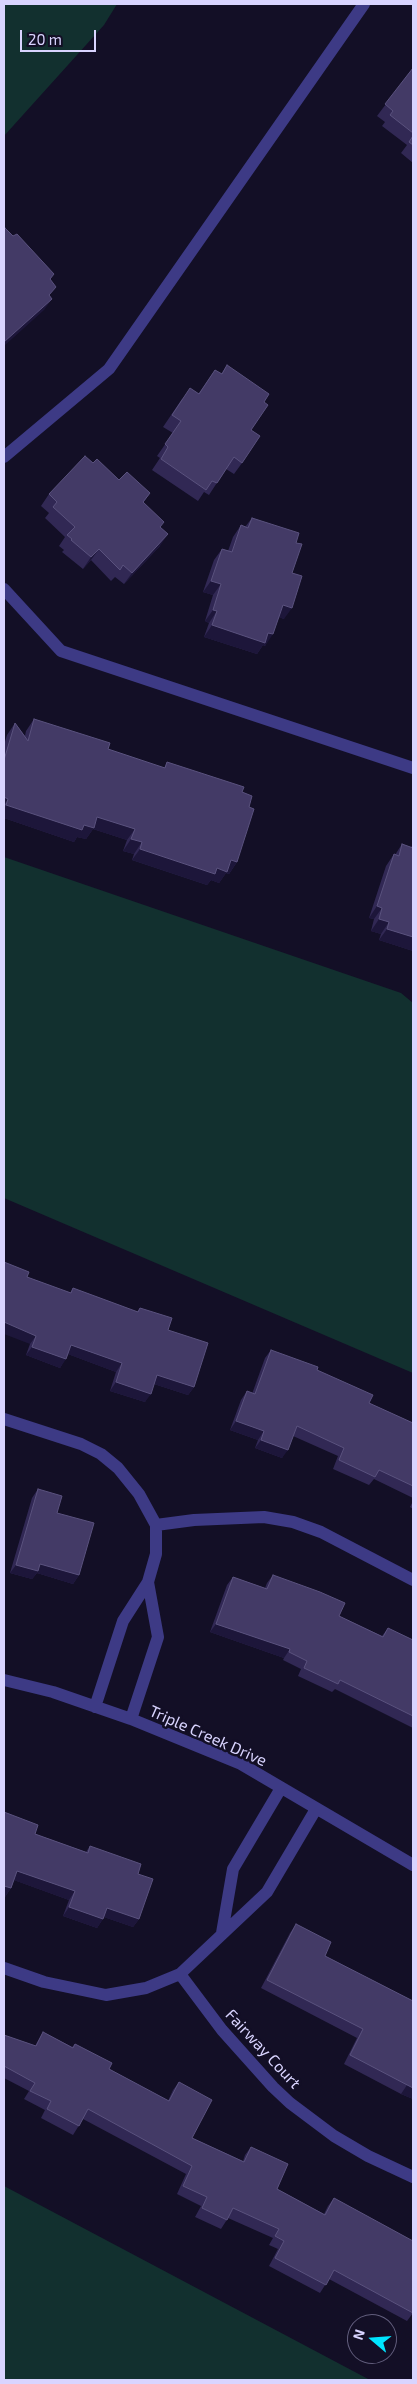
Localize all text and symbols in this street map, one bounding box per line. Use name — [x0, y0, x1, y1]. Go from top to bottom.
scale bar — [22, 20, 99, 52]
text: 20 m — [28, 30, 62, 48]
street label: Triple Creek Drive — [146, 1701, 270, 1771]
street label: Fairway Court — [221, 2005, 305, 2093]
north arrow — [347, 2314, 397, 2364]
text: N — [349, 2327, 368, 2342]

